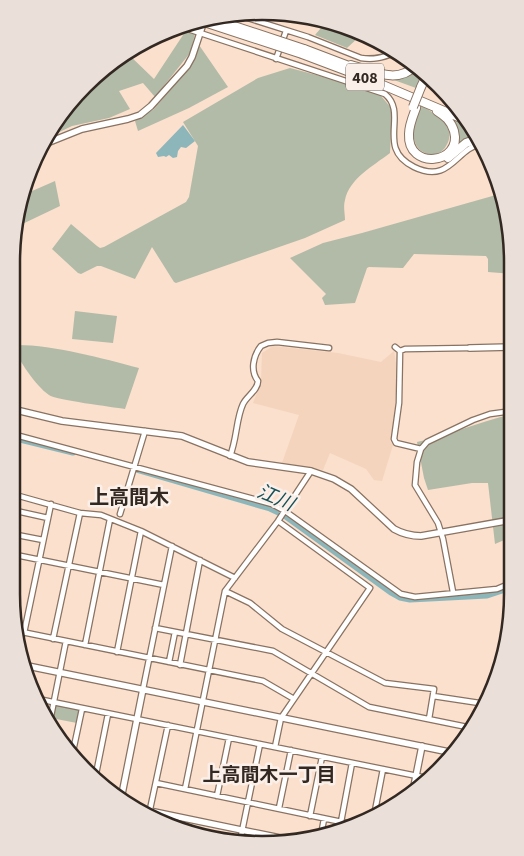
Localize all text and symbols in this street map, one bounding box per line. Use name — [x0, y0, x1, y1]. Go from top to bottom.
road number: 408 — [346, 64, 384, 90]
water label: 江川 — [253, 479, 300, 519]
district label: 上高間木 — [89, 484, 169, 512]
district label: 上高間木一丁目 — [202, 762, 336, 789]

